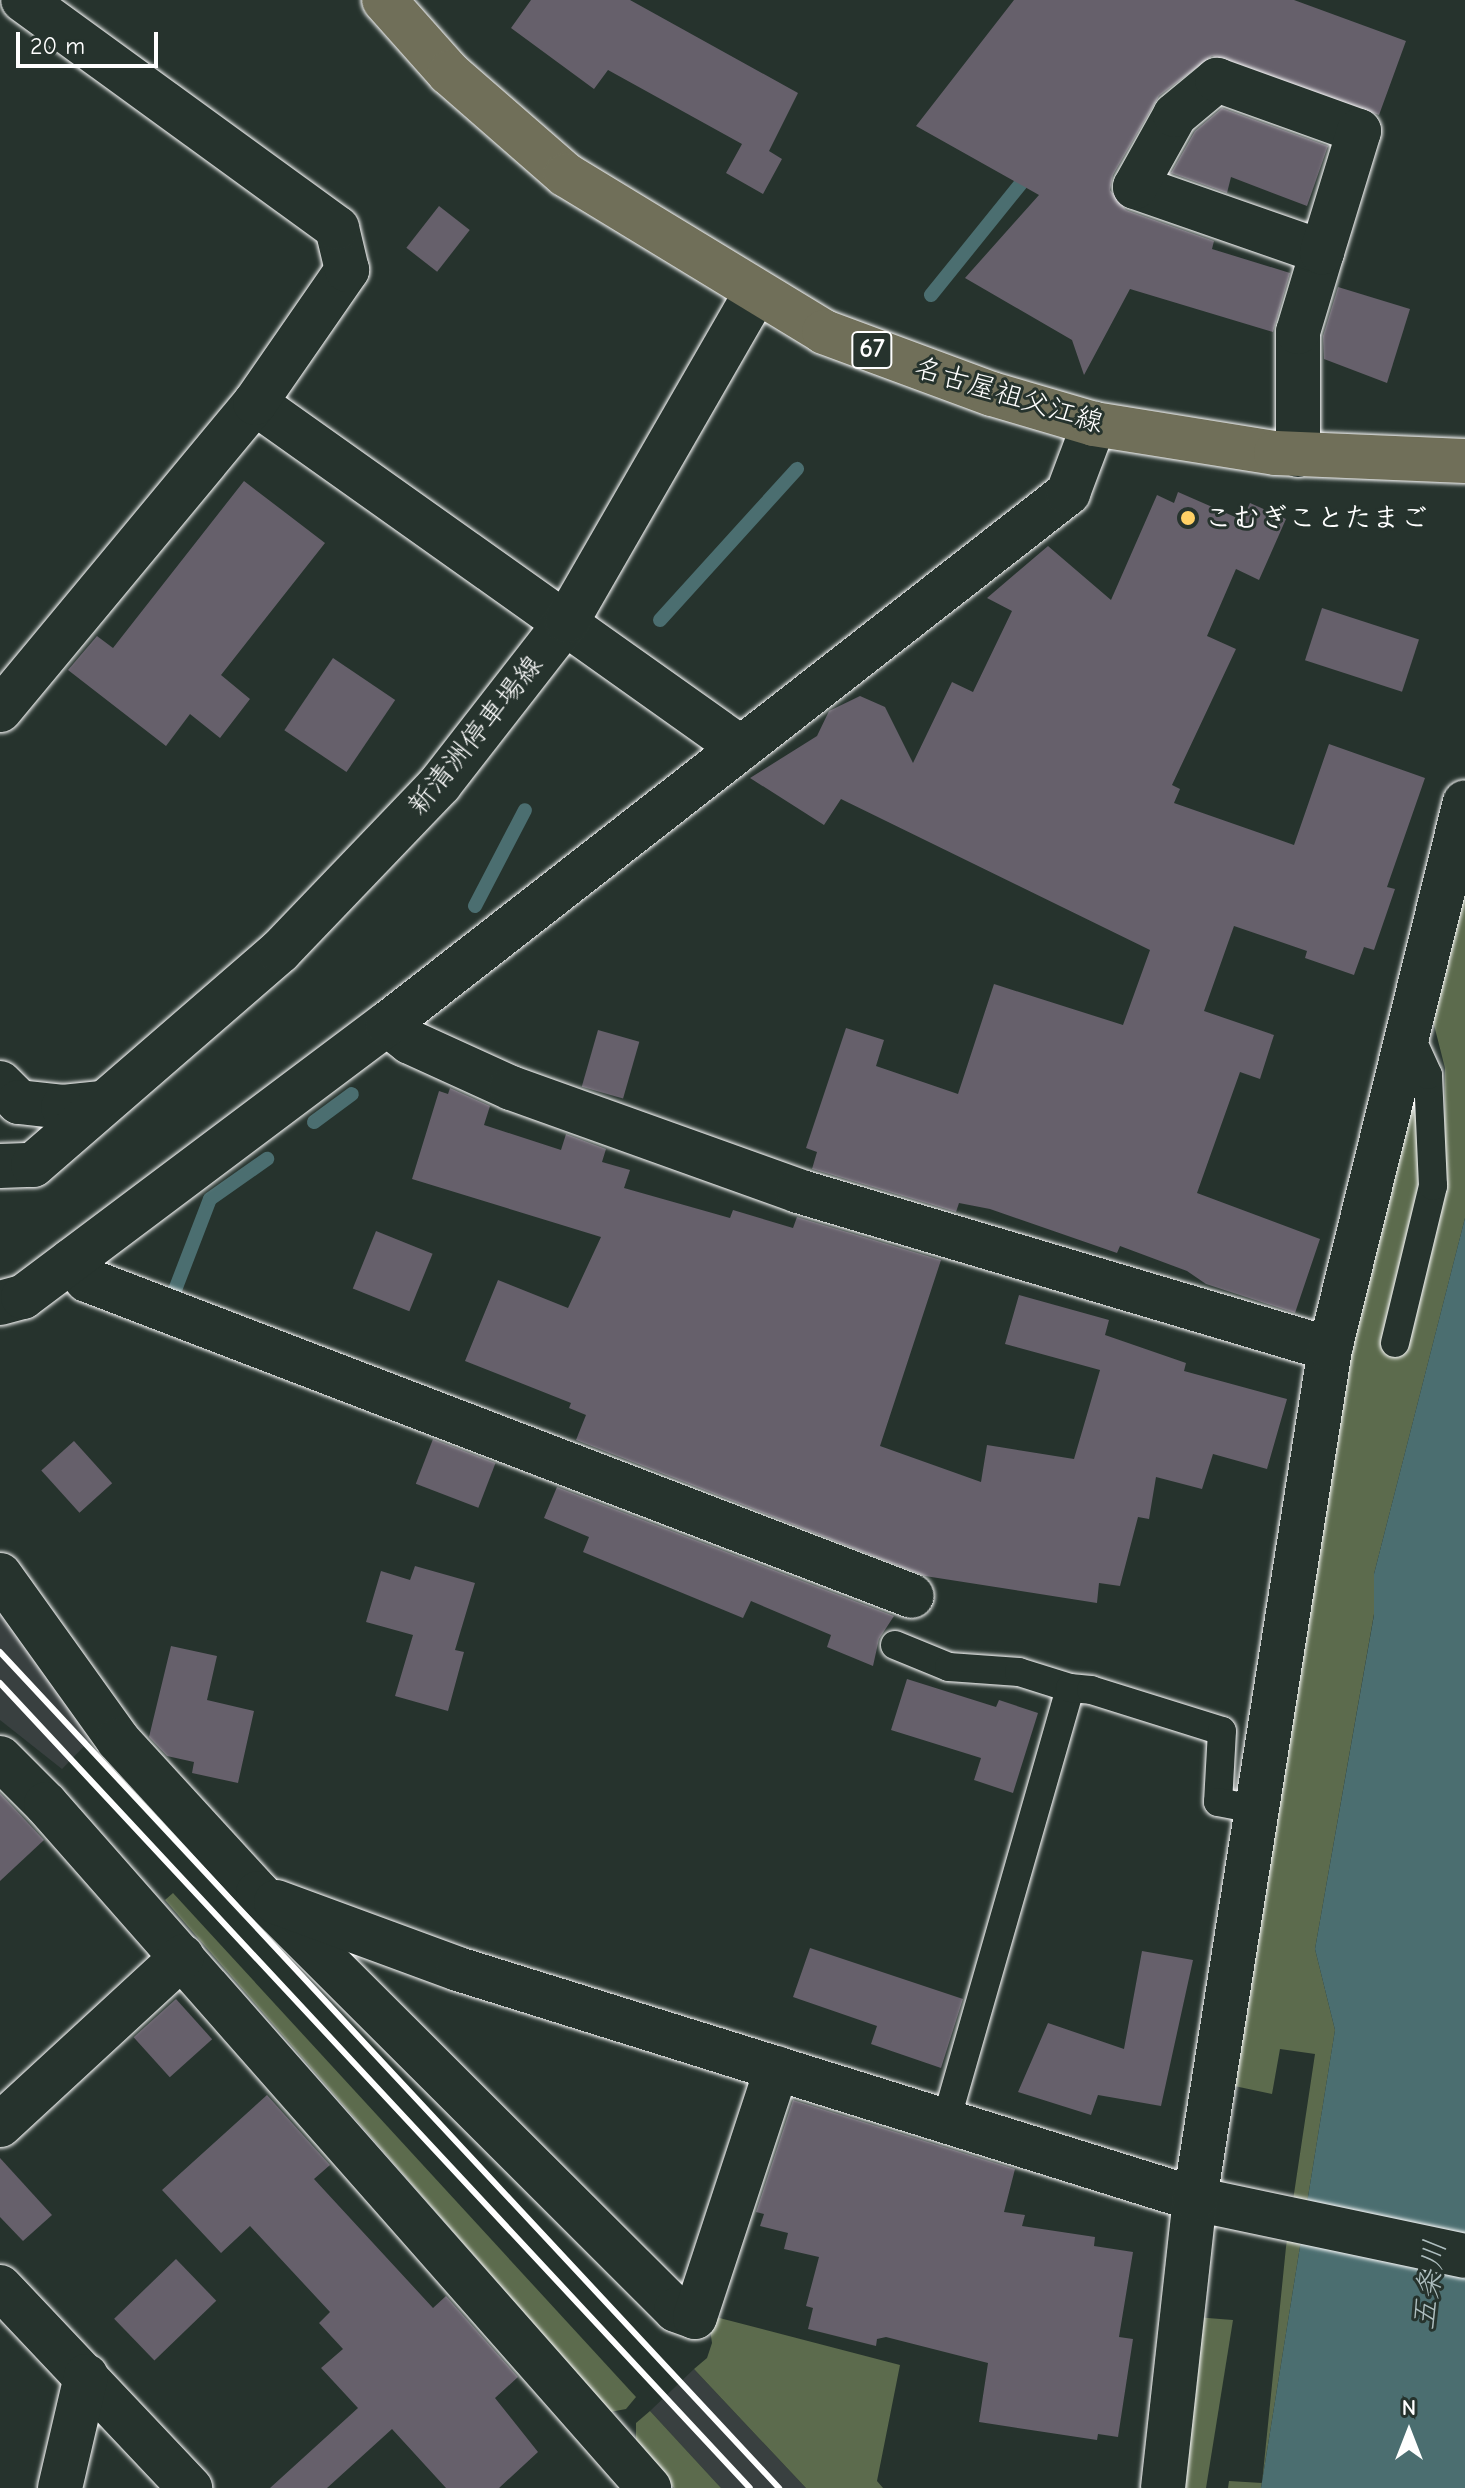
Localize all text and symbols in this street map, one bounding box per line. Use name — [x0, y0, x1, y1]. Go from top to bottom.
scale bar — [20, 16, 162, 66]
text: 20 m — [30, 32, 85, 60]
road number: 67 — [850, 328, 894, 372]
street label: 名古屋祖父江線 — [910, 350, 1108, 440]
place label: こむぎことたまご — [1204, 501, 1428, 535]
marker: こむぎことたまご — [1179, 509, 1197, 527]
street label: 新清洲停車場線 — [400, 648, 550, 822]
water label: 五条川 — [1406, 2238, 1454, 2332]
north arrow — [1369, 2392, 1449, 2472]
text: N — [1402, 2395, 1416, 2421]

